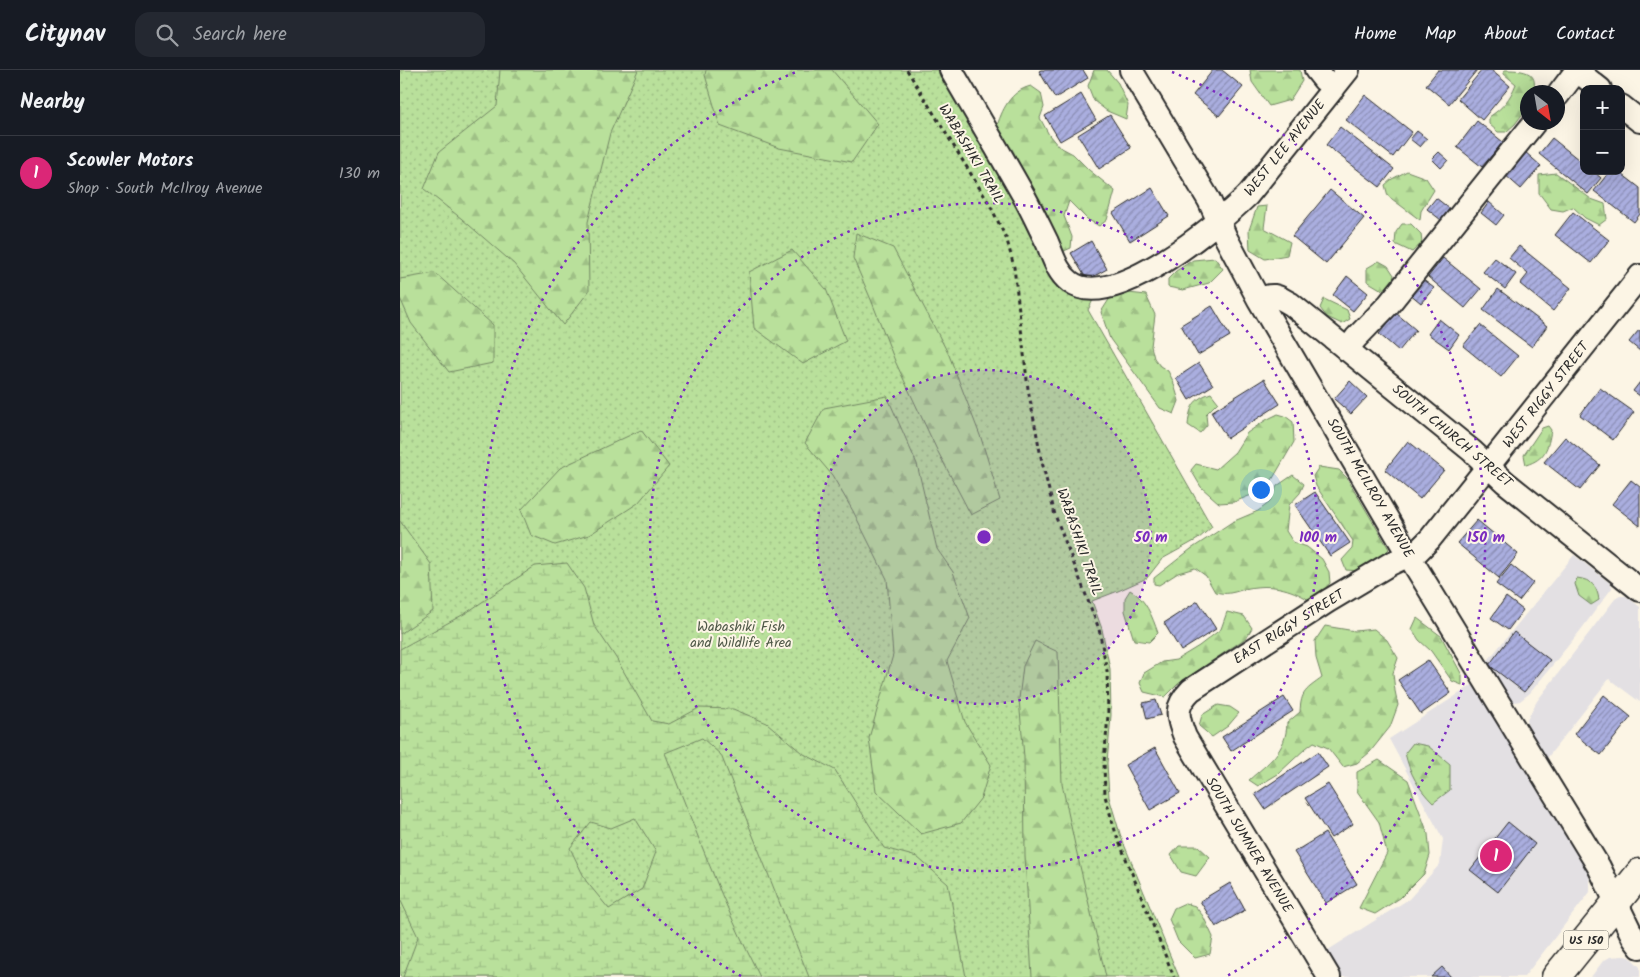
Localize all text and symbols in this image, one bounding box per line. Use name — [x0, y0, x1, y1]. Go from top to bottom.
search box — [135, 12, 485, 57]
text: Citynav — [25, 15, 105, 54]
text: Search here — [193, 20, 287, 50]
text: Home — [1354, 20, 1397, 49]
text: Map — [1425, 20, 1456, 49]
text: About — [1484, 20, 1528, 49]
text: Contact — [1556, 20, 1615, 49]
icon: search — [153, 21, 181, 49]
north arrow — [1520, 85, 1565, 130]
map controls — [1580, 85, 1625, 175]
button: + — [1580, 85, 1625, 130]
text: Nearby — [20, 86, 85, 119]
street label: WEST LEE AVENUE — [1239, 94, 1332, 201]
street label: WABASHIKI TRAIL — [933, 100, 1009, 208]
button: − — [1580, 130, 1625, 175]
text: Scowler Motors — [67, 146, 193, 176]
text: 1 — [34, 161, 38, 186]
text: 130 m — [339, 161, 380, 186]
text: Shop · South McIlroy Avenue — [67, 176, 262, 201]
street label: WEST RIGGY STREET — [1497, 336, 1596, 453]
street label: SOUTH CHURCH STREET — [1387, 379, 1518, 494]
street label: SOUTH MCILROY AVENUE — [1321, 414, 1420, 563]
your location — [1248, 477, 1274, 503]
street label: WABASHIKI TRAIL — [1050, 485, 1108, 599]
text: 50 m — [1133, 526, 1168, 550]
text: 100 m — [1299, 526, 1337, 550]
text: 150 m — [1467, 526, 1505, 550]
centre of rings — [975, 528, 993, 546]
street label: EAST RIGGY STREET — [1229, 583, 1350, 670]
park label: Wabashiki Fish and Wildlife Area — [690, 616, 792, 654]
street label: SOUTH SUMNER AVENUE — [1200, 773, 1299, 918]
pin: 1 — [1480, 837, 1512, 875]
road number: US 150 — [1564, 930, 1608, 950]

